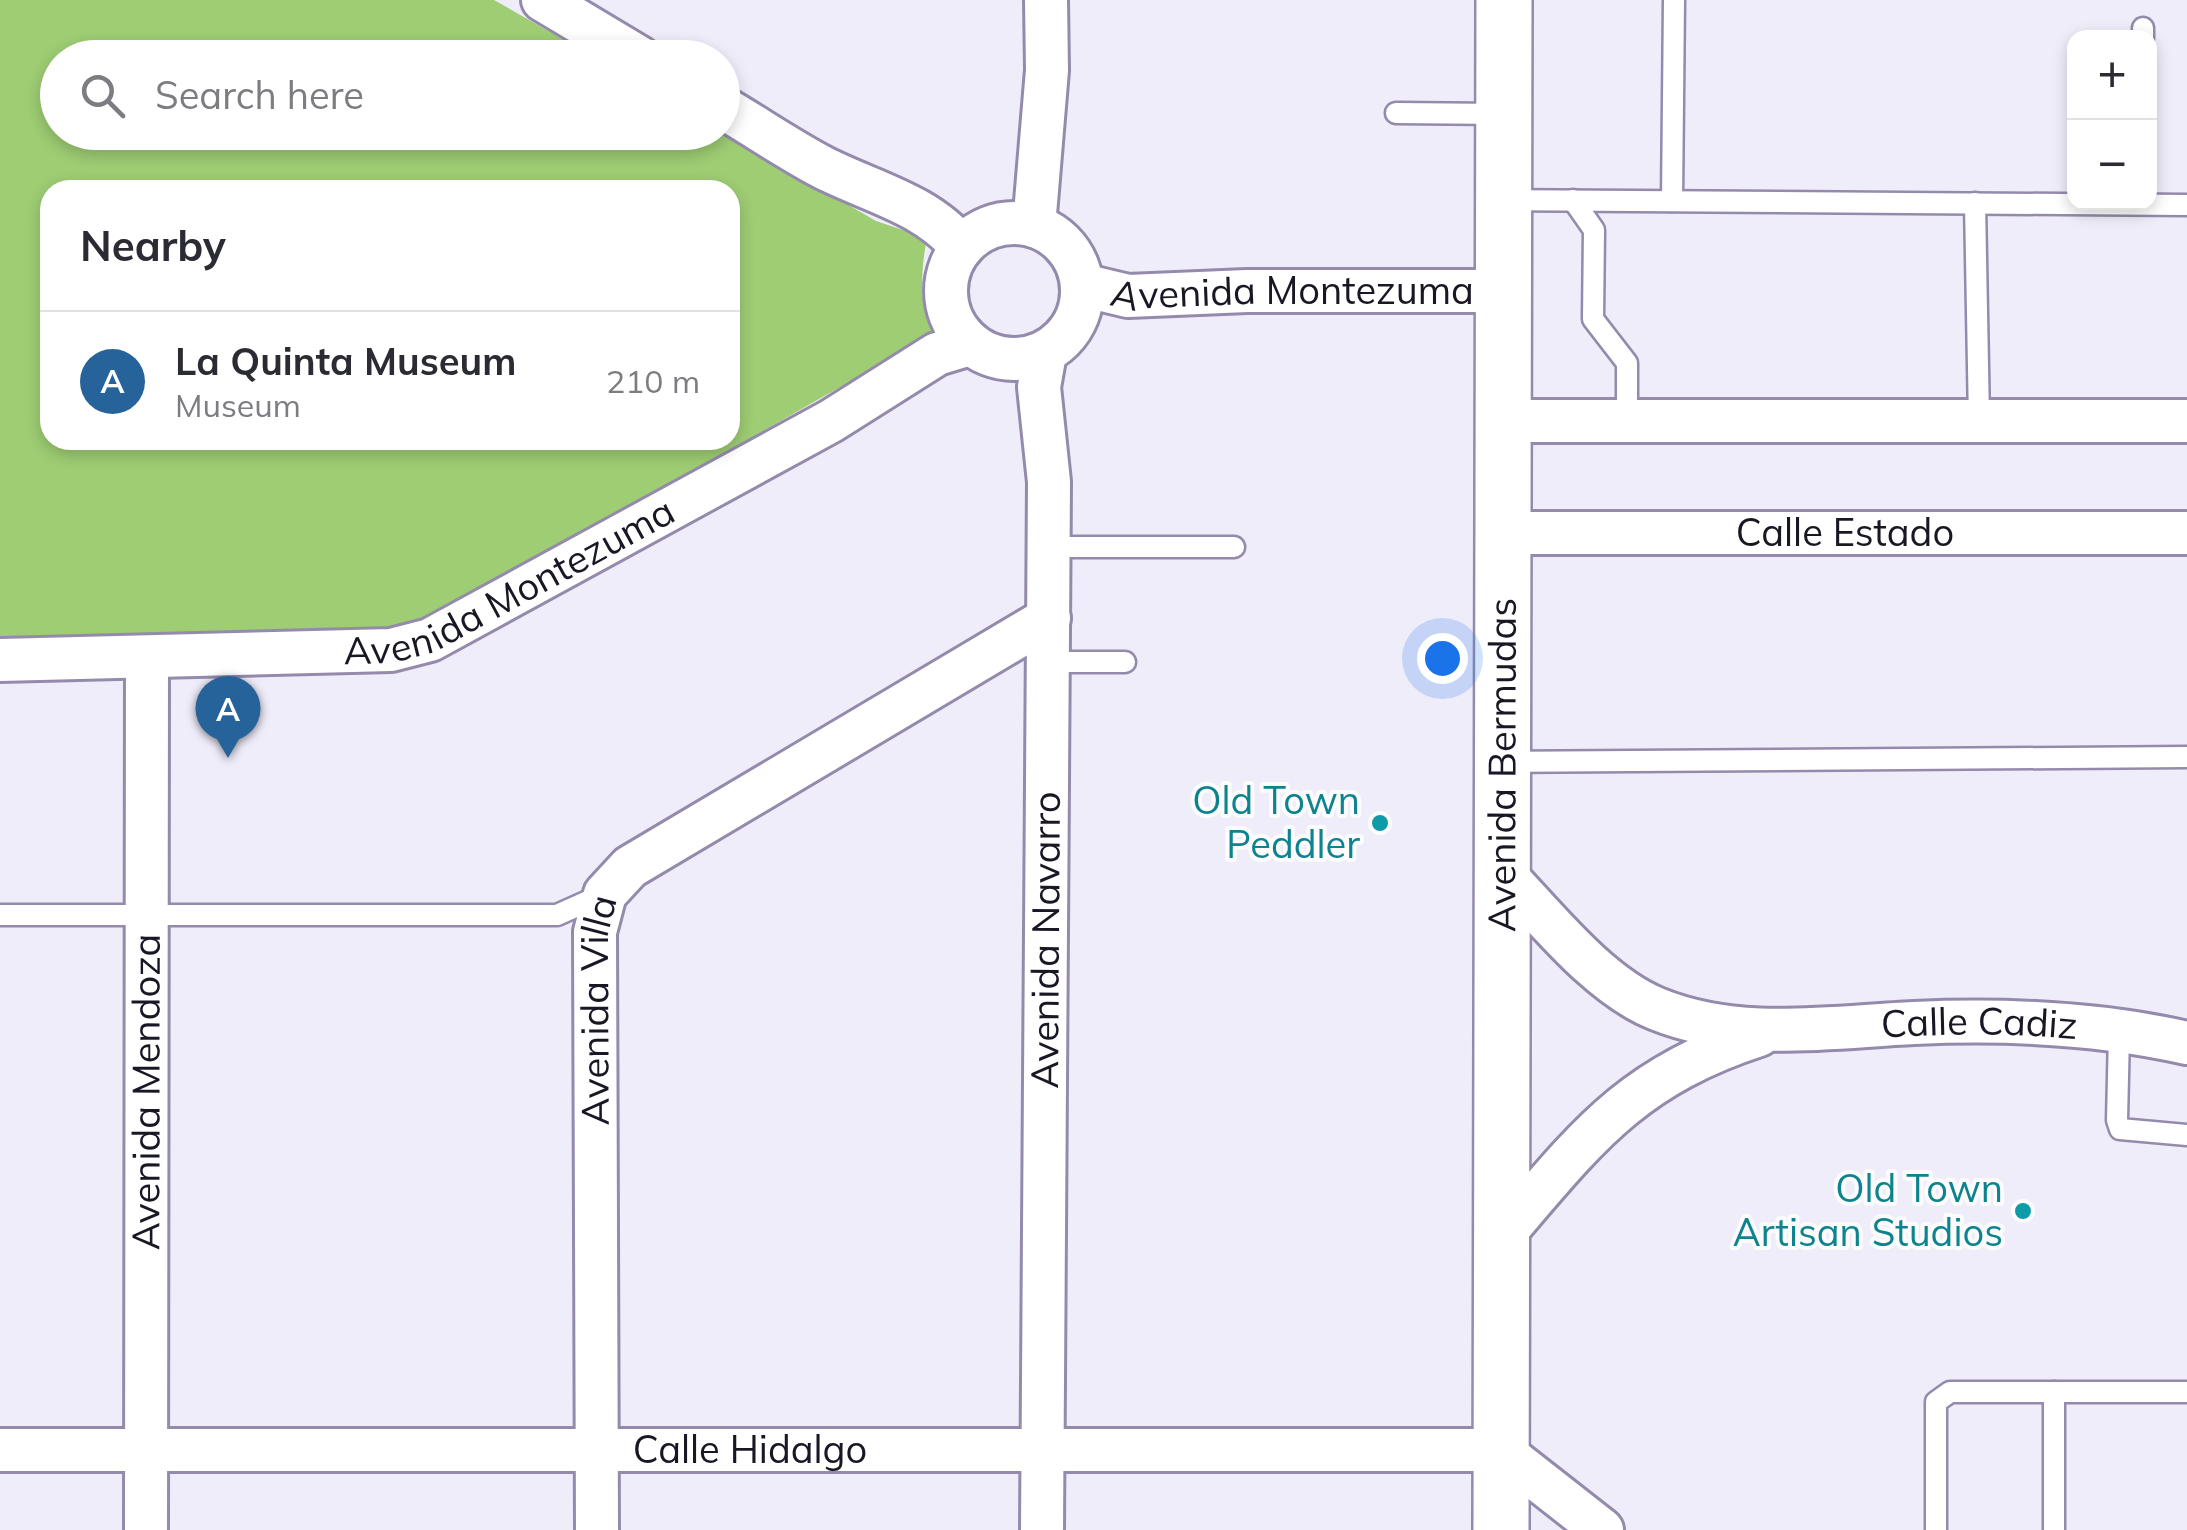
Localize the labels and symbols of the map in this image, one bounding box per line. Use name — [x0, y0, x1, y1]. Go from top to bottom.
street label: Avenida Montezuma — [1107, 266, 1474, 321]
street label: Avenida Montezuma — [343, 486, 682, 674]
street label: Calle Estado — [1736, 508, 1954, 556]
street label: Avenida Bermudas — [1477, 598, 1526, 932]
your location — [1417, 633, 1468, 684]
pin: A — [196, 676, 260, 758]
place label: Old Town Peddler — [1192, 776, 1360, 868]
street label: Avenida Navarro — [1020, 791, 1070, 1089]
marker: Old Town Peddler — [1369, 812, 1391, 834]
street label: Avenida Villa — [570, 889, 627, 1126]
street label: Avenida Mendoza — [121, 934, 170, 1250]
street label: Calle Cadiz — [1880, 997, 2079, 1049]
place label: Old Town Artisan Studios — [1733, 1164, 2003, 1256]
marker: Old Town Artisan Studios — [2012, 1200, 2034, 1222]
street label: Calle Hidalgo — [633, 1425, 867, 1473]

